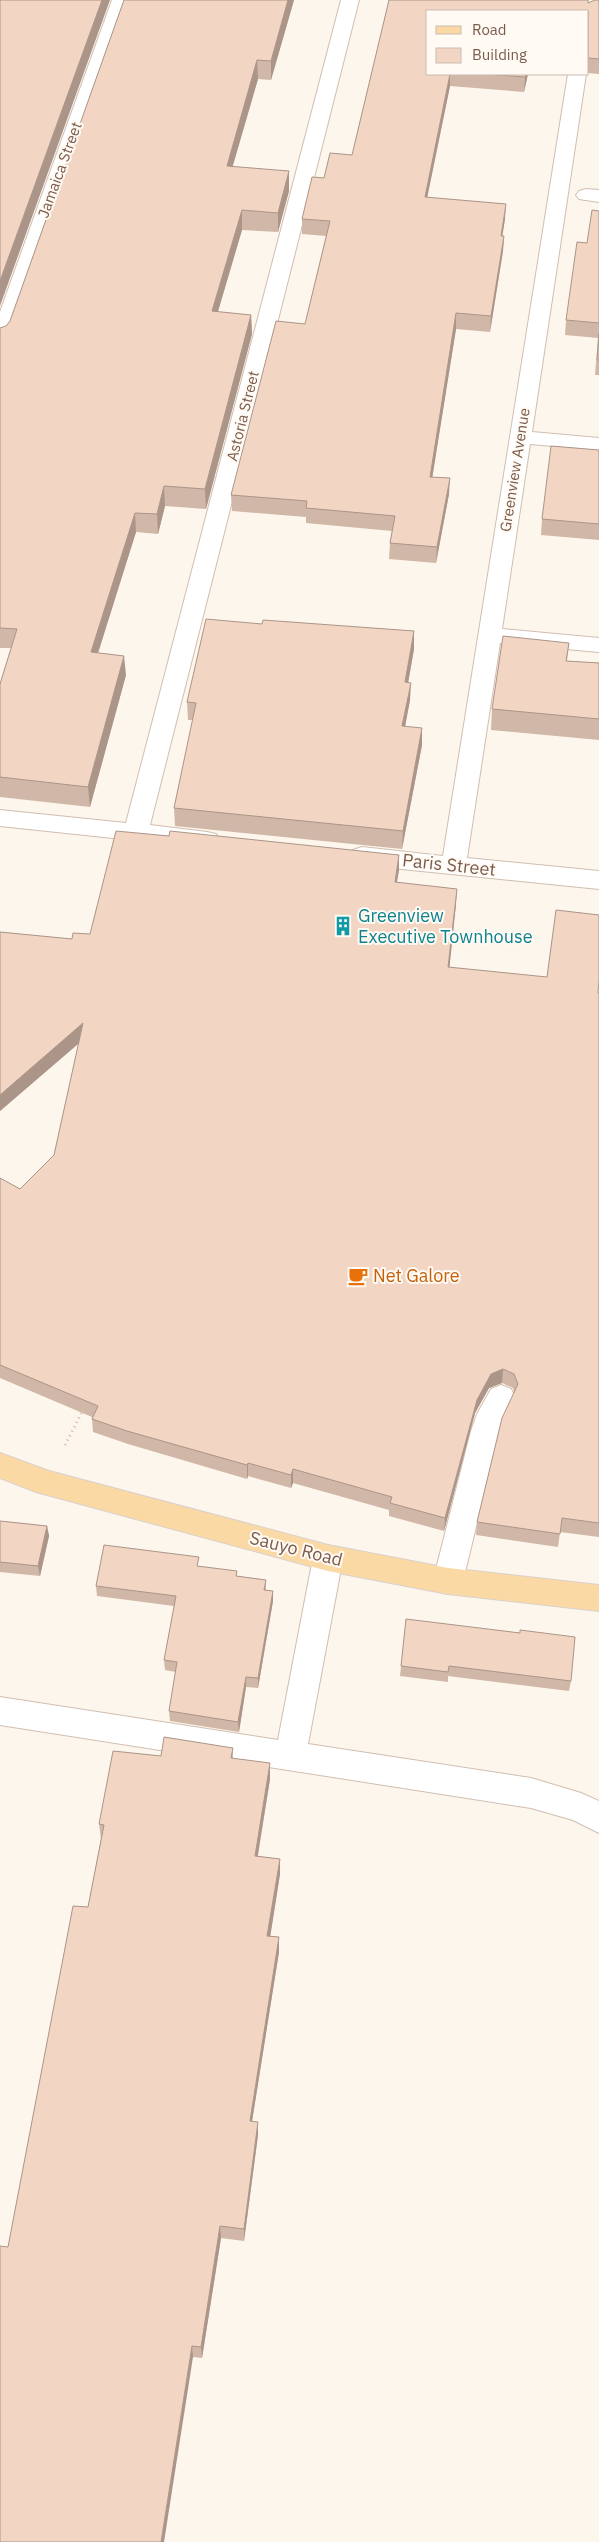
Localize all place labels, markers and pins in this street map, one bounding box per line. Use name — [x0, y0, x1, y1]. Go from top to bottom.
place label: Greenview Executive Townhouse — [358, 904, 533, 948]
building icon: Greenview Executive Townhouse — [332, 915, 354, 937]
place label: Net Galore — [373, 1264, 460, 1287]
cafe icon: Net Galore — [347, 1265, 369, 1287]

